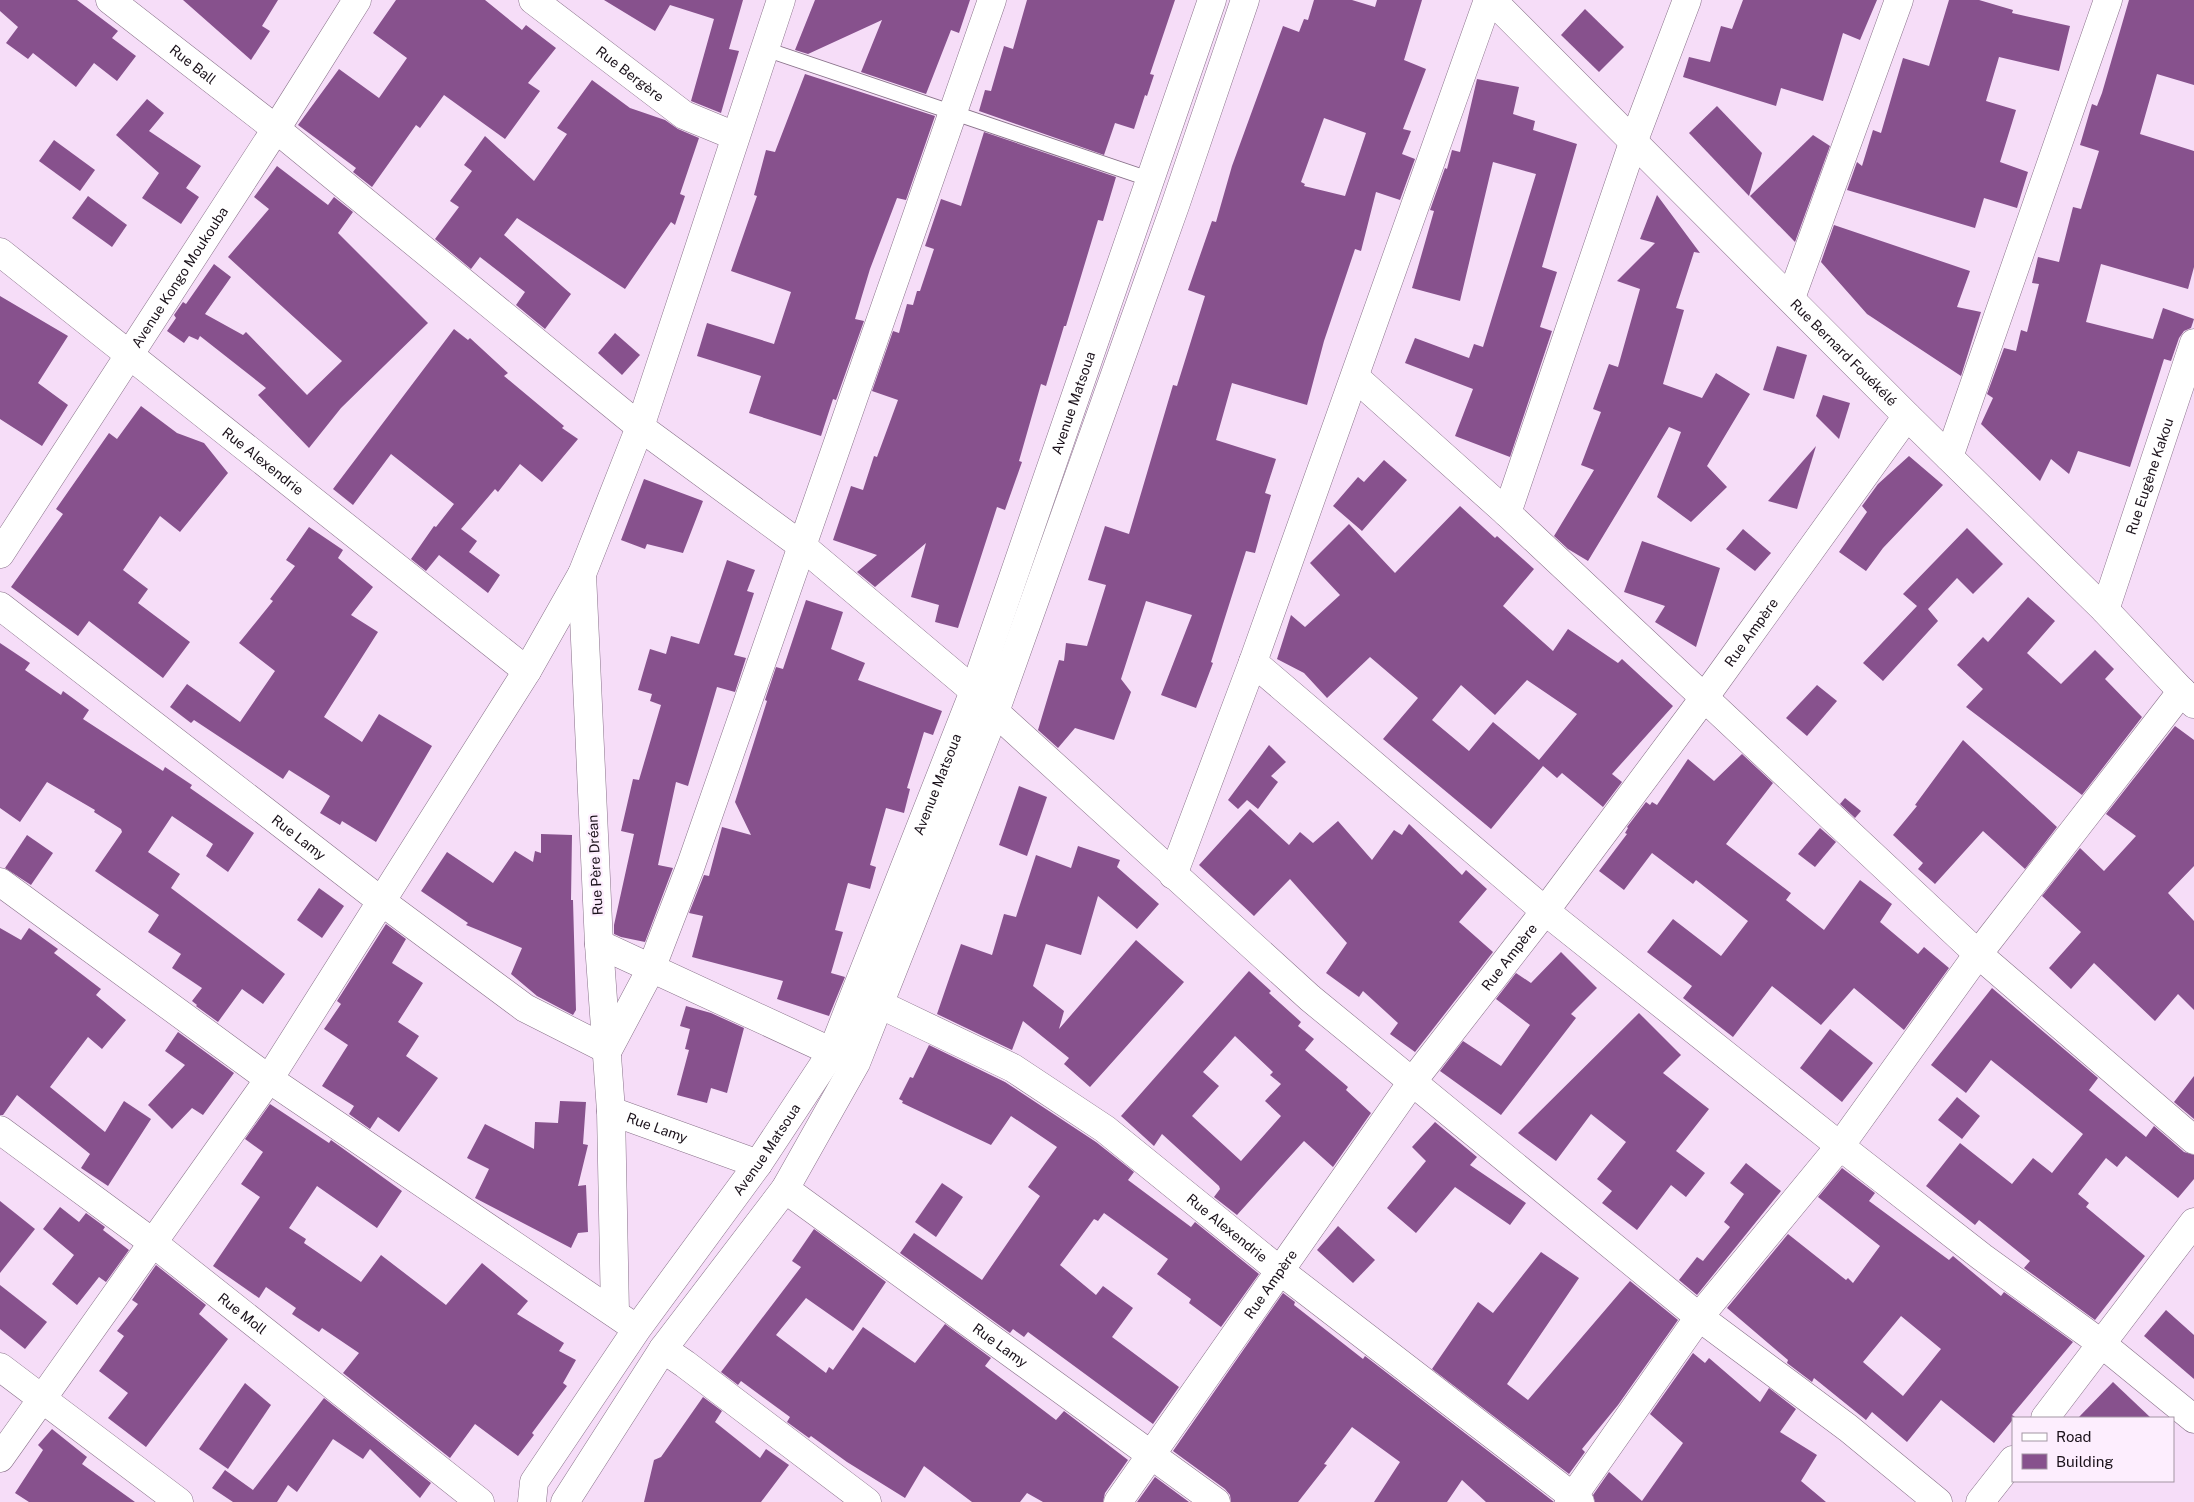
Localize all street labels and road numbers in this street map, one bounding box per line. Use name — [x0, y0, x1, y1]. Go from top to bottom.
street label: Rue Ball — [167, 41, 219, 87]
street label: Rue Bergère — [593, 43, 667, 105]
street label: Avenue Kongo Moukouba — [128, 204, 231, 351]
street label: Rue Bernard Fouékélé — [1787, 296, 1900, 409]
street label: Avenue Matsoua — [1048, 349, 1098, 456]
street label: Rue Eugène Kakou — [2123, 416, 2176, 537]
street label: Rue Alexendrie — [219, 424, 307, 498]
street label: Rue Ampère — [1721, 595, 1781, 670]
street label: Avenue Matsoua — [910, 731, 964, 837]
street label: Rue Lamy — [269, 812, 329, 864]
street label: Rue Père Dréan — [584, 814, 606, 916]
street label: Rue Ampère — [1478, 920, 1540, 994]
street label: Avenue Matsoua — [730, 1101, 804, 1199]
street label: Rue Lamy — [624, 1109, 690, 1146]
street label: Rue Alexendrie — [1184, 1191, 1271, 1265]
street label: Rue Ampère — [1241, 1247, 1300, 1322]
street label: Rue Moll — [215, 1289, 270, 1338]
street label: Rue Lamy — [970, 1320, 1031, 1371]

